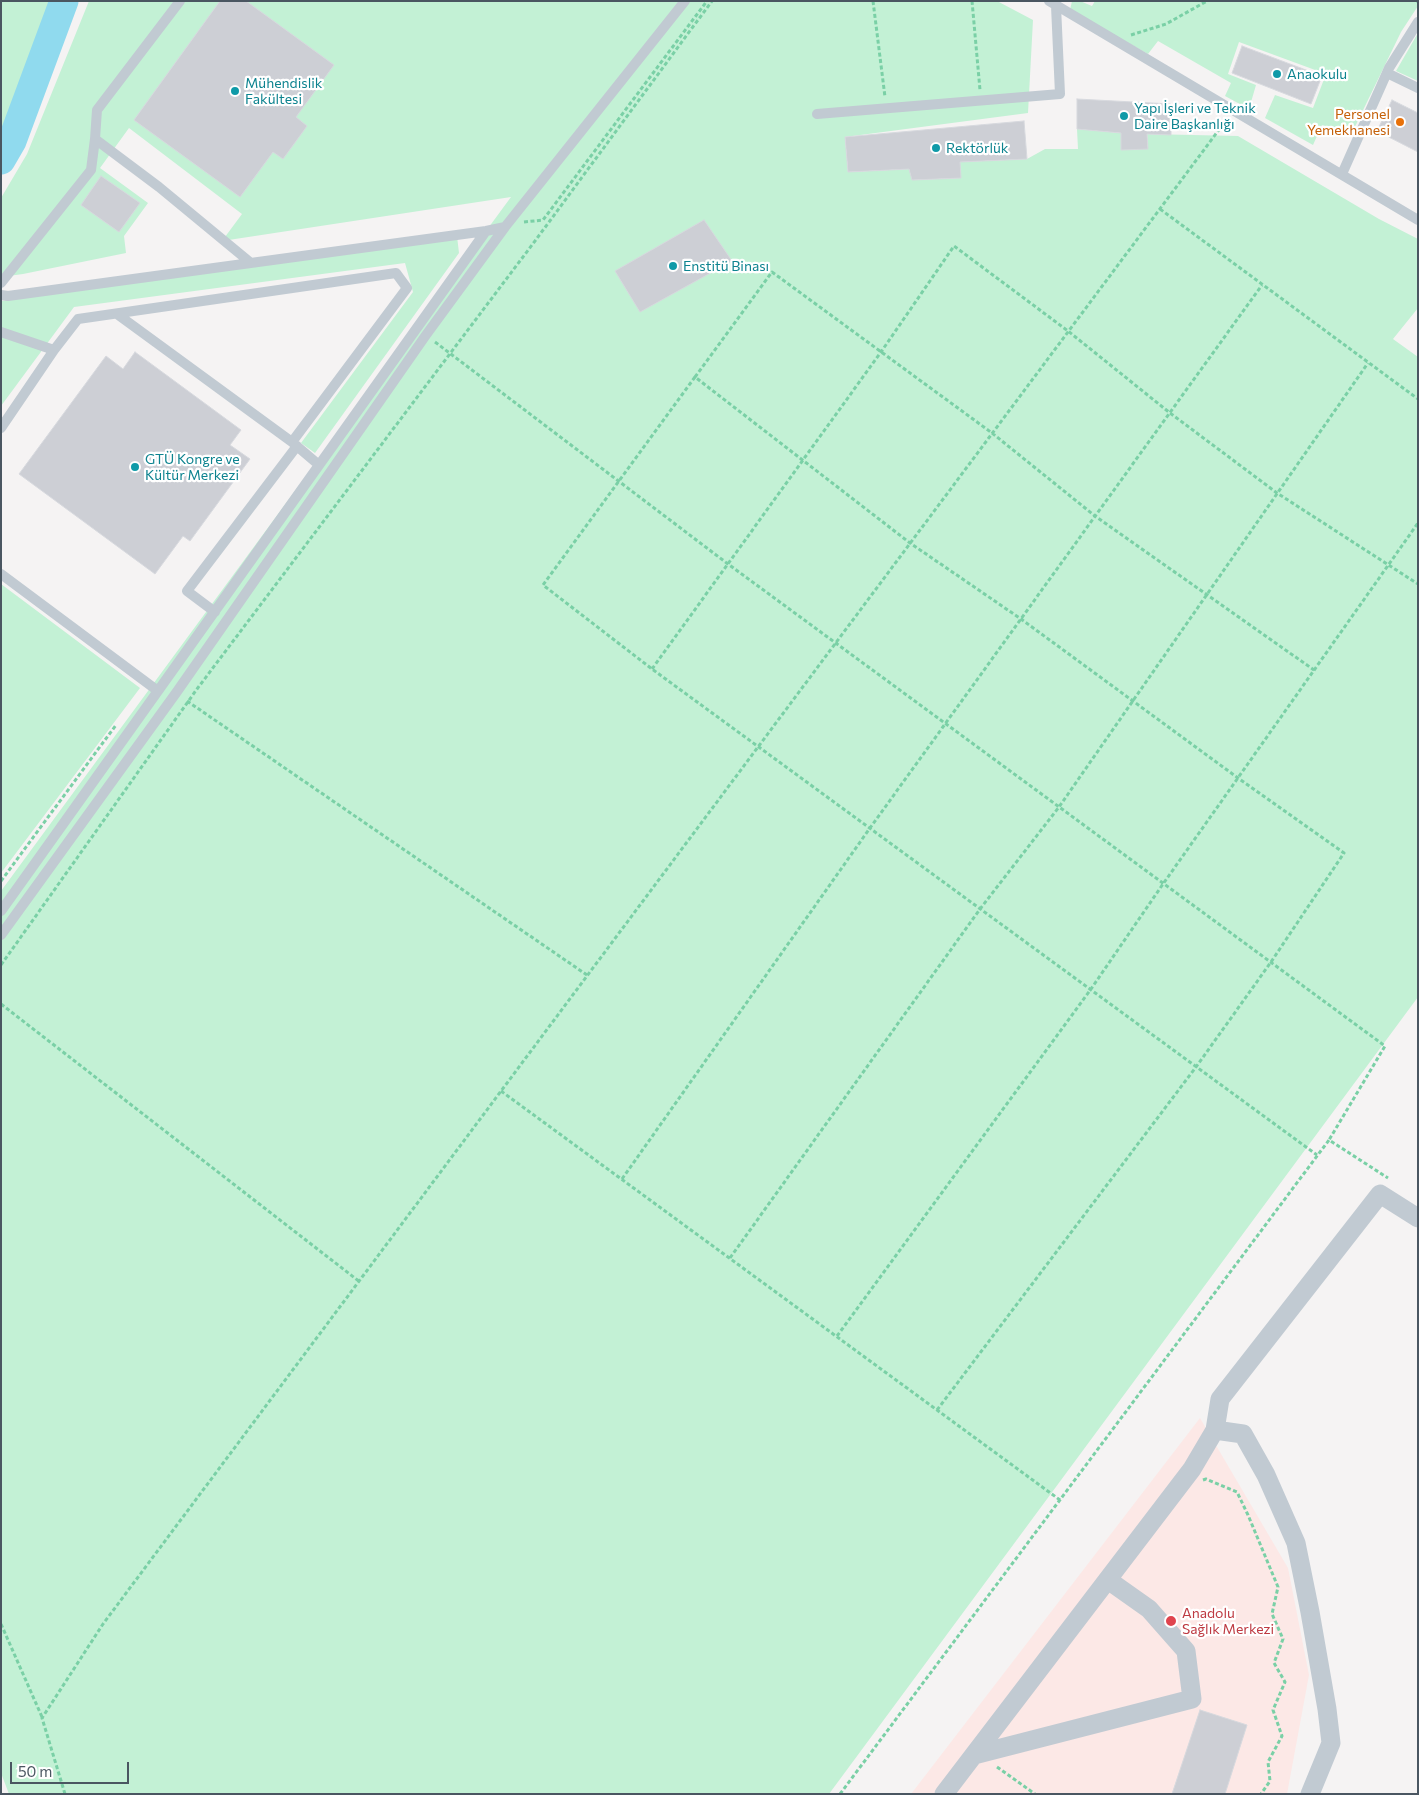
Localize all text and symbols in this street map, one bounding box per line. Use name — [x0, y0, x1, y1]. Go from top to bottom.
place label: Anaokulu — [1287, 66, 1347, 82]
marker: Anaokulu — [1271, 68, 1283, 80]
place label: Mühendislik Fakültesi — [245, 75, 322, 108]
marker: Mühendislik Fakültesi — [229, 85, 241, 97]
place label: Yapı İşleri ve Teknik Daire Başkanlığı — [1134, 100, 1256, 132]
place label: Personel Yemekhanesi — [1307, 106, 1390, 138]
marker: Yapı İşleri ve Teknik Daire Başkanlığı — [1118, 110, 1130, 122]
marker: Personel Yemekhanesi — [1394, 116, 1406, 128]
place label: Rektörlük — [946, 140, 1008, 156]
marker: Rektörlük — [930, 142, 942, 154]
place label: Enstitü Binası — [683, 258, 769, 274]
marker: Enstitü Binası — [667, 260, 679, 272]
place label: GTÜ Kongre ve Kültür Merkezi — [145, 451, 240, 484]
marker: GTÜ Kongre ve Kültür Merkezi — [129, 461, 141, 473]
place label: Anadolu Sağlık Merkezi — [1182, 1605, 1274, 1638]
marker: Anadolu Sağlık Merkezi — [1164, 1614, 1178, 1628]
scale bar — [12, 1752, 131, 1784]
text: 50 m — [18, 1762, 52, 1780]

